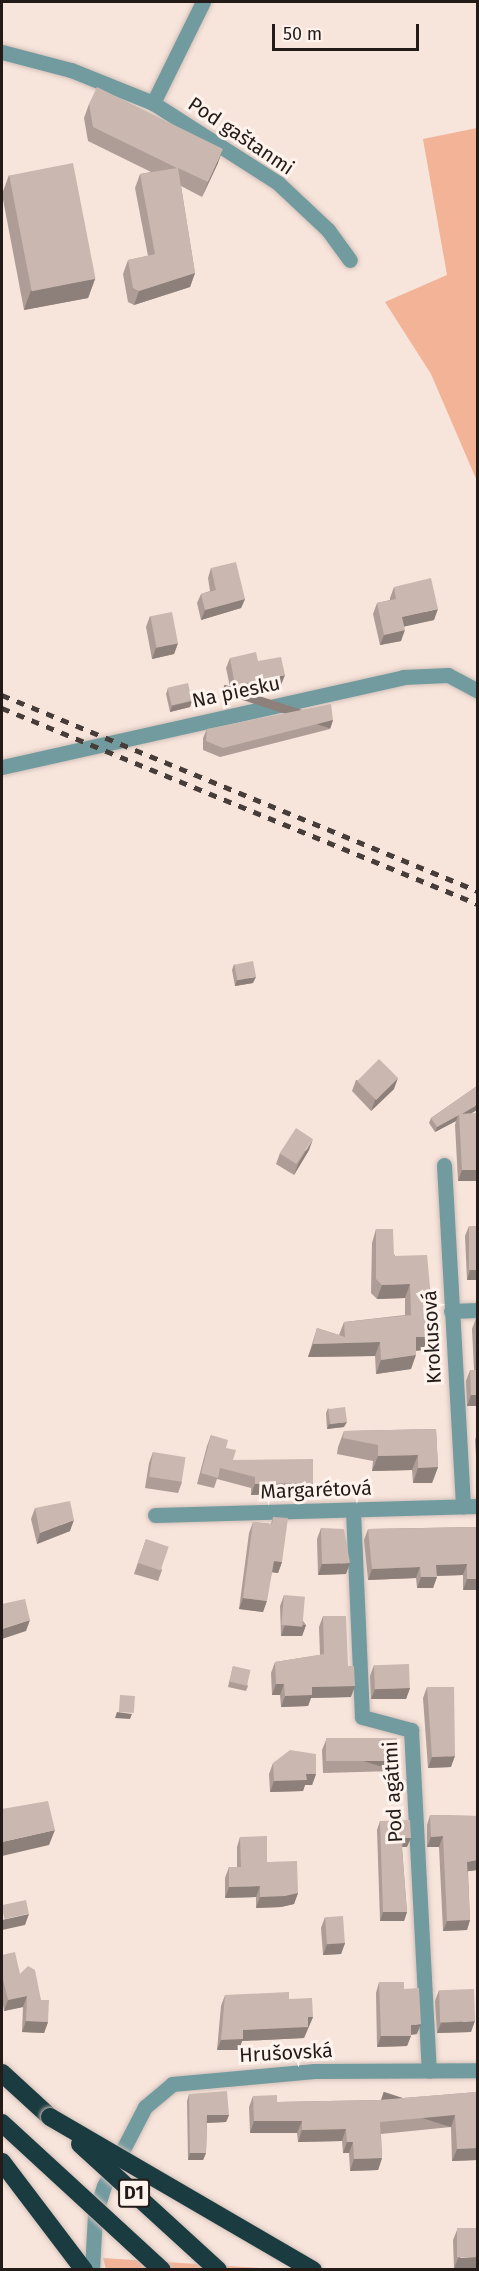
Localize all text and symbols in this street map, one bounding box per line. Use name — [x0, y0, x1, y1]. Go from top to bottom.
scale bar — [275, 12, 422, 50]
text: 50 m — [283, 23, 322, 45]
street label: Pod gaštanmi — [184, 92, 298, 180]
street label: Na piesku — [190, 671, 282, 713]
street label: Krokusová — [418, 1290, 446, 1384]
street label: Margarétová — [260, 1476, 372, 1504]
street label: Pod agátmi — [378, 1741, 408, 1843]
street label: Hrušovská — [239, 2039, 333, 2067]
road number: D1 — [118, 2178, 150, 2208]

